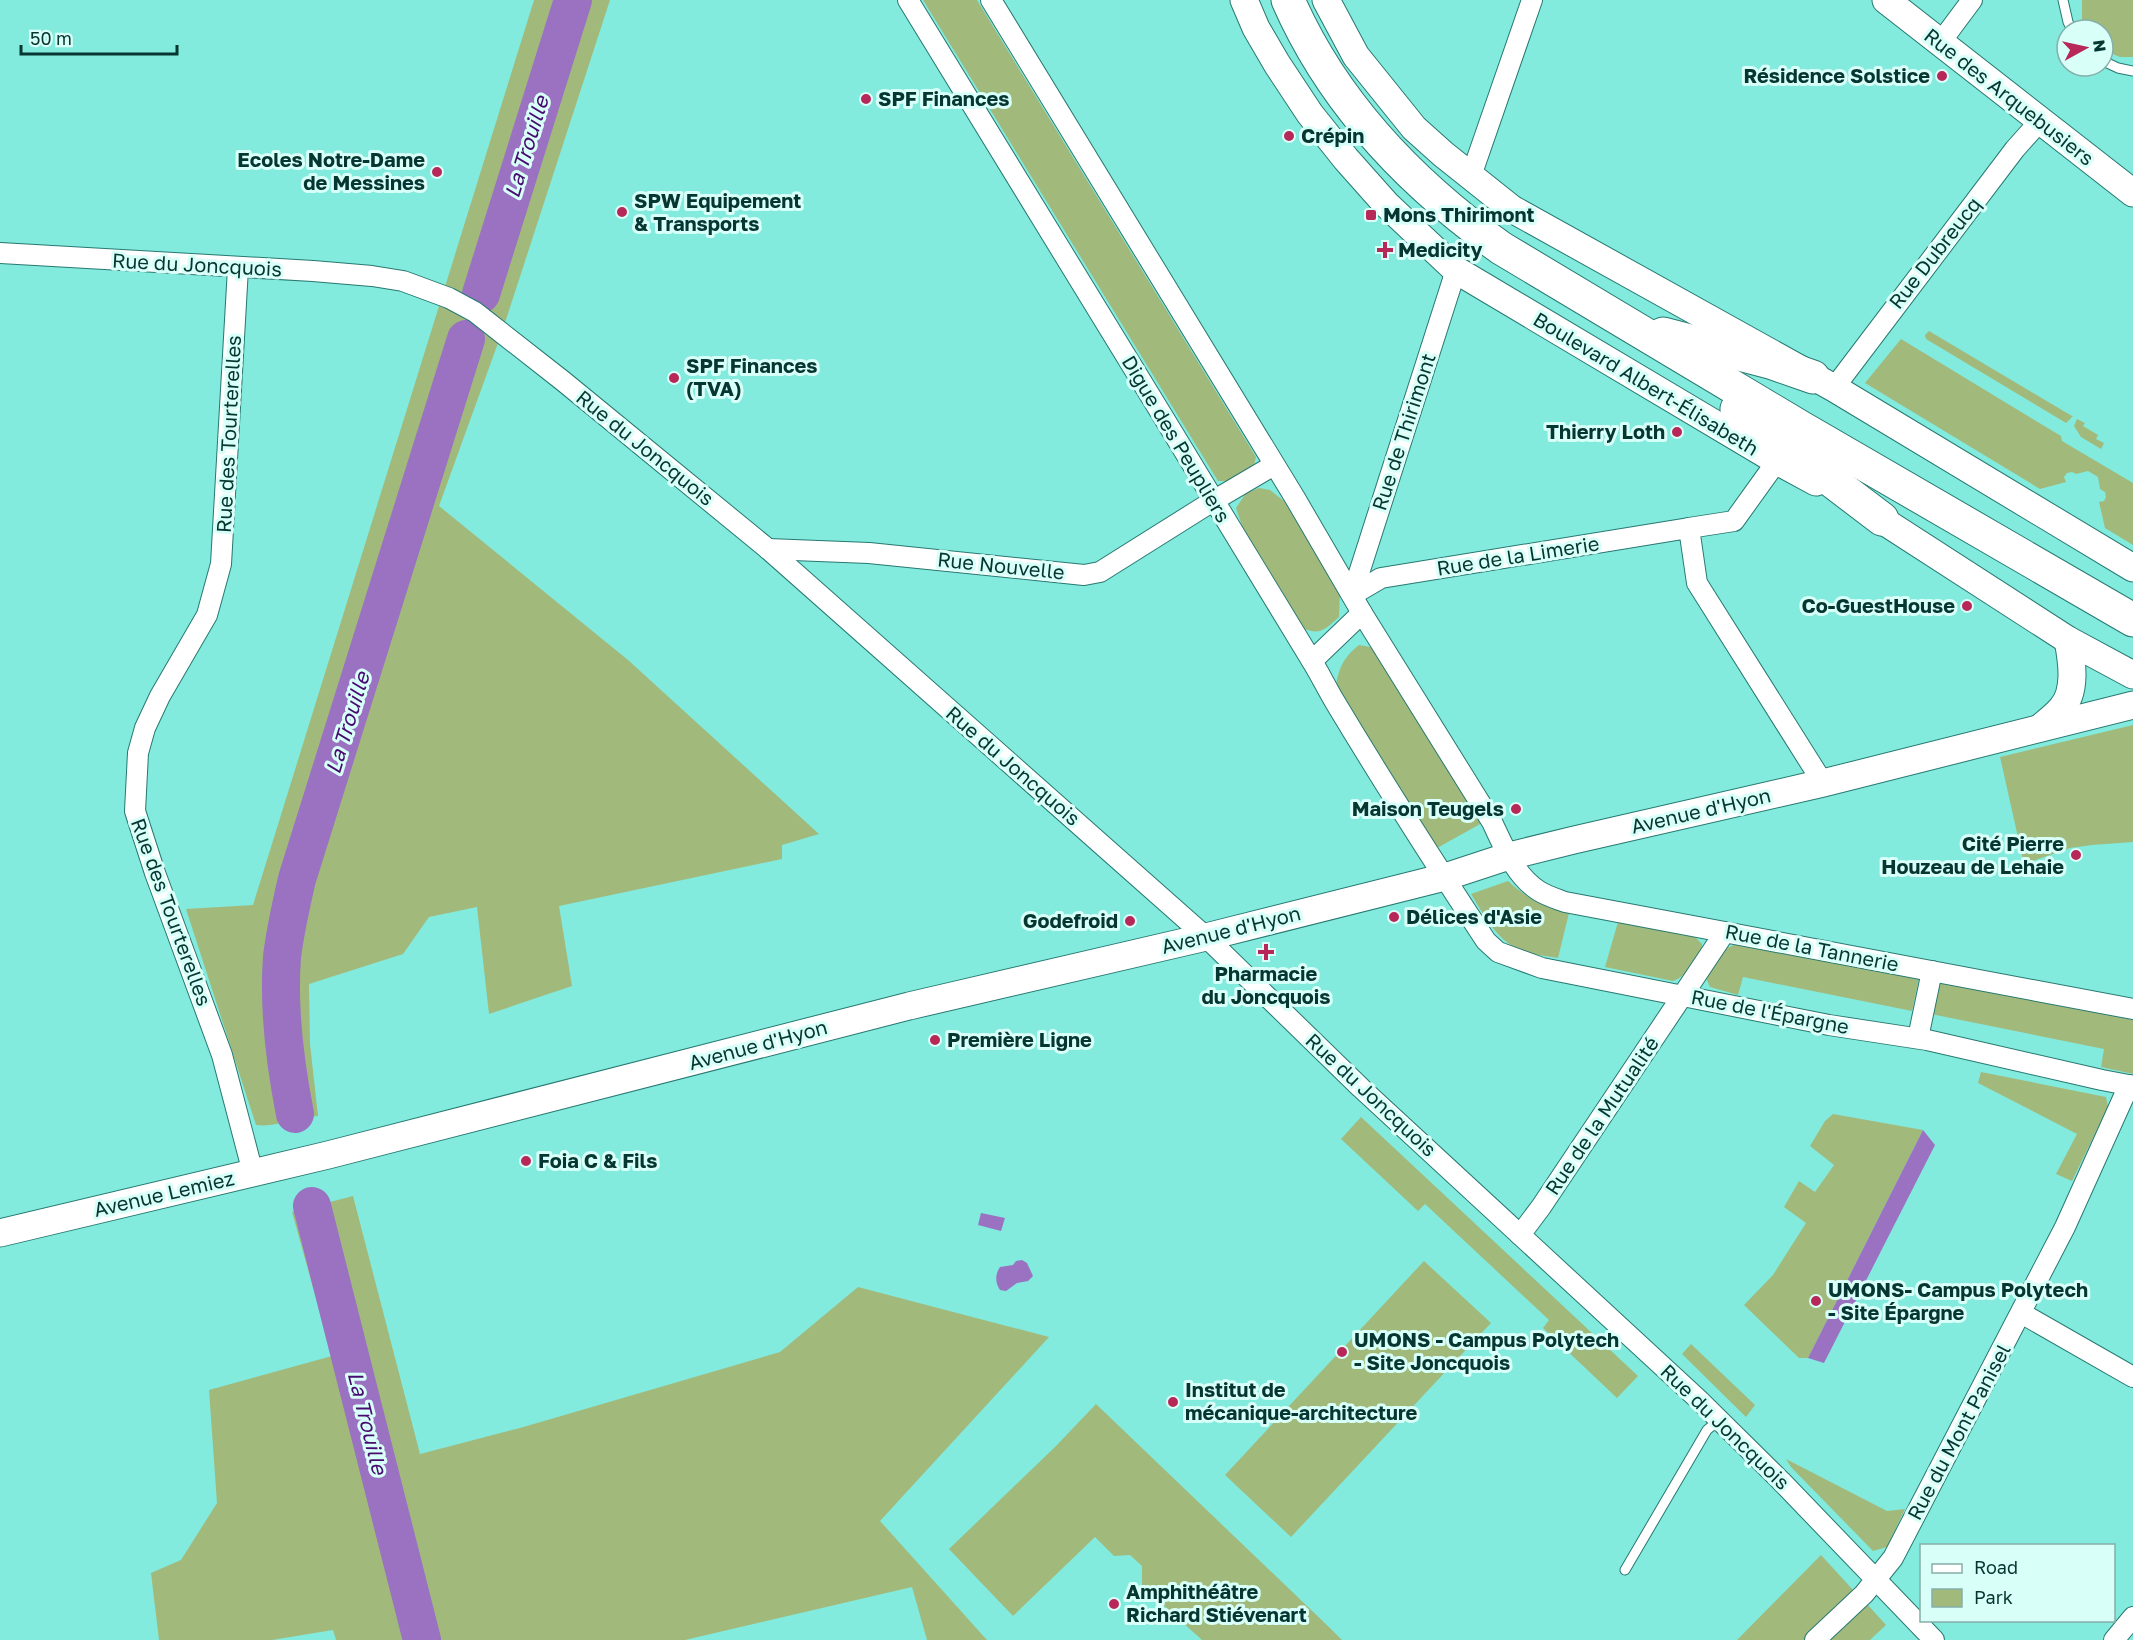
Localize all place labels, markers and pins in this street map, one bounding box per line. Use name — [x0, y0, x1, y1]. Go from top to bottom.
place label: Résidence Solstice — [1743, 63, 1930, 87]
marker: Résidence Solstice — [1935, 69, 1949, 83]
place label: SPF Finances — [878, 86, 1009, 110]
marker: SPF Finances — [859, 92, 873, 106]
place label: Crépin — [1301, 123, 1364, 147]
marker: Crépin — [1282, 129, 1296, 143]
place label: Ecoles Notre-Dame de Messines — [237, 147, 425, 194]
marker: Ecoles Notre-Dame de Messines — [430, 165, 444, 179]
place label: SPW Equipement & Transports — [634, 188, 801, 235]
place label: Mons Thirimont — [1383, 202, 1535, 226]
marker: SPW Equipement & Transports — [615, 205, 629, 219]
marker: Mons Thirimont — [1364, 208, 1378, 222]
place label: Medicity — [1398, 237, 1483, 261]
marker: Medicity — [1376, 241, 1394, 259]
place label: SPF Finances (TVA) — [686, 353, 817, 400]
marker: SPF Finances (TVA) — [667, 371, 681, 385]
place label: Thierry Loth — [1546, 419, 1665, 443]
marker: Thierry Loth — [1670, 425, 1684, 439]
place label: Co-GuestHouse — [1802, 593, 1955, 617]
marker: Co-GuestHouse — [1960, 599, 1974, 613]
place label: Maison Teugels — [1352, 796, 1504, 820]
marker: Maison Teugels — [1509, 802, 1523, 816]
place label: Cité Pierre Houzeau de Lehaie — [1881, 831, 2064, 878]
marker: Cité Pierre Houzeau de Lehaie — [2069, 848, 2083, 862]
place label: Délices d'Asie — [1406, 904, 1542, 928]
place label: Godefroid — [1023, 908, 1118, 932]
marker: Délices d'Asie — [1387, 910, 1401, 924]
marker: Godefroid — [1123, 914, 1137, 928]
marker: Pharmacie du Joncquois — [1259, 945, 1273, 959]
place label: Pharmacie du Joncquois — [1201, 961, 1331, 1008]
place label: Première Ligne — [947, 1027, 1092, 1051]
marker: Première Ligne — [928, 1033, 942, 1047]
place label: Foia C & Fils — [538, 1148, 657, 1172]
marker: Foia C & Fils — [519, 1154, 533, 1168]
place label: UMONS- Campus Polytech - Site Épargne — [1828, 1277, 2088, 1324]
marker: UMONS- Campus Polytech - Site Épargne — [1809, 1294, 1823, 1308]
place label: UMONS - Campus Polytech - Site Joncquois — [1354, 1327, 1619, 1374]
marker: UMONS - Campus Polytech - Site Joncquois — [1335, 1345, 1349, 1359]
place label: Institut de mécanique-architecture — [1185, 1377, 1417, 1424]
marker: Institut de mécanique-architecture — [1166, 1395, 1180, 1409]
place label: Amphithéâtre Richard Stiévenart — [1126, 1579, 1307, 1626]
marker: Amphithéâtre Richard Stiévenart — [1107, 1597, 1121, 1611]

